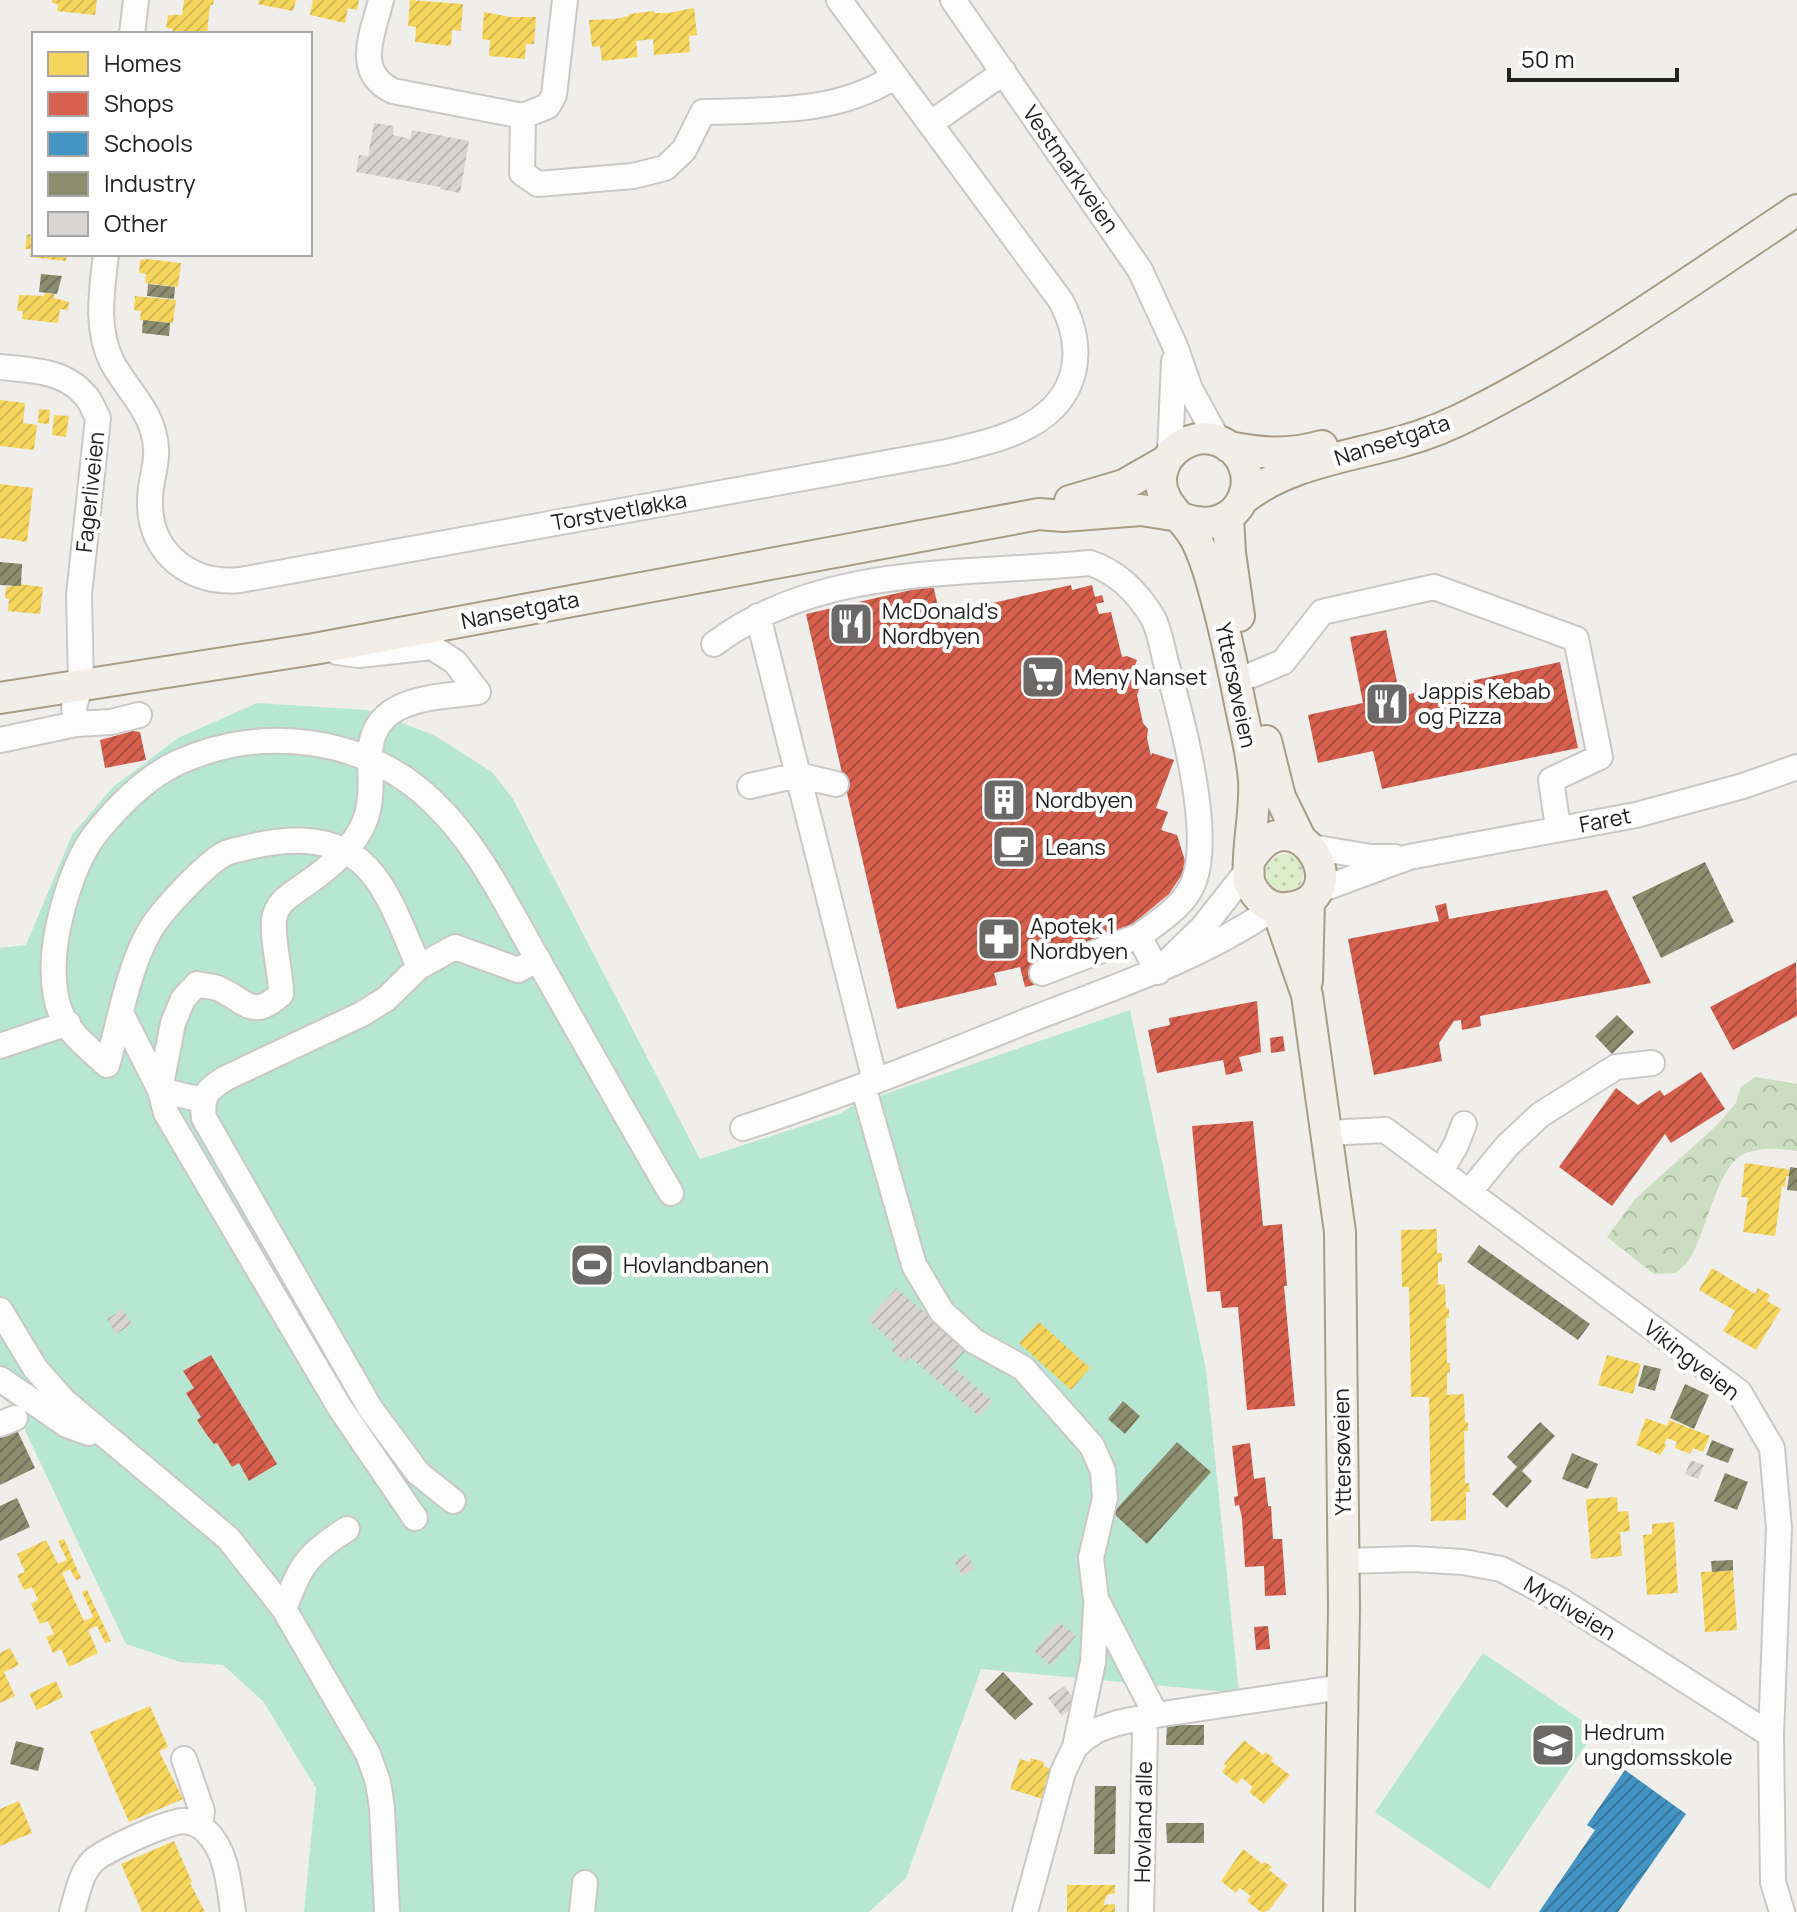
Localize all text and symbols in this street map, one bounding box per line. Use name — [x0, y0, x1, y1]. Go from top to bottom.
legend — [32, 32, 312, 256]
scale bar — [1509, 32, 1677, 82]
text: 50 m — [1521, 42, 1575, 75]
text: Homes — [104, 46, 182, 79]
text: Shops — [104, 86, 174, 119]
street label: Vestmarkveien — [1016, 99, 1126, 239]
text: Schools — [104, 126, 193, 159]
text: Industry — [104, 166, 196, 199]
text: Other — [104, 206, 168, 239]
street label: Nansetgata — [1330, 407, 1454, 473]
street label: Fagerliveien — [69, 430, 111, 554]
street label: Torstvetløkka — [549, 484, 689, 538]
street label: Nansetgata — [458, 584, 582, 636]
place label: McDonald's Nordbyen — [882, 596, 998, 651]
restaurant icon: McDonald's Nordbyen — [827, 600, 875, 648]
street label: Yttersøveien — [1208, 620, 1264, 750]
supermarket icon: Meny Nanset — [1019, 653, 1067, 701]
place label: Meny Nanset — [1074, 662, 1207, 692]
place label: Jappis Kebab og Pizza — [1418, 676, 1551, 731]
restaurant icon: Jappis Kebab og Pizza — [1363, 680, 1411, 728]
building icon: Nordbyen — [980, 776, 1028, 824]
place label: Nordbyen — [1035, 785, 1133, 815]
street label: Faret — [1576, 800, 1634, 840]
cafe icon: Leans — [990, 823, 1038, 871]
place label: Leans — [1045, 832, 1106, 862]
place label: Apotek 1 Nordbyen — [1030, 911, 1128, 966]
pharmacy icon: Apotek 1 Nordbyen — [975, 915, 1023, 963]
sports icon: Hovlandbanen — [568, 1241, 616, 1289]
place label: Hovlandbanen — [623, 1250, 769, 1280]
street label: Vikingveien — [1638, 1313, 1746, 1407]
street label: Yttersøveien — [1326, 1388, 1358, 1516]
street label: Mydiveien — [1518, 1569, 1622, 1647]
place label: Hedrum ungdomsskole — [1584, 1717, 1733, 1772]
school or university icon: Hedrum ungdomsskole — [1529, 1721, 1577, 1769]
street label: Hovland alle — [1127, 1761, 1159, 1883]

